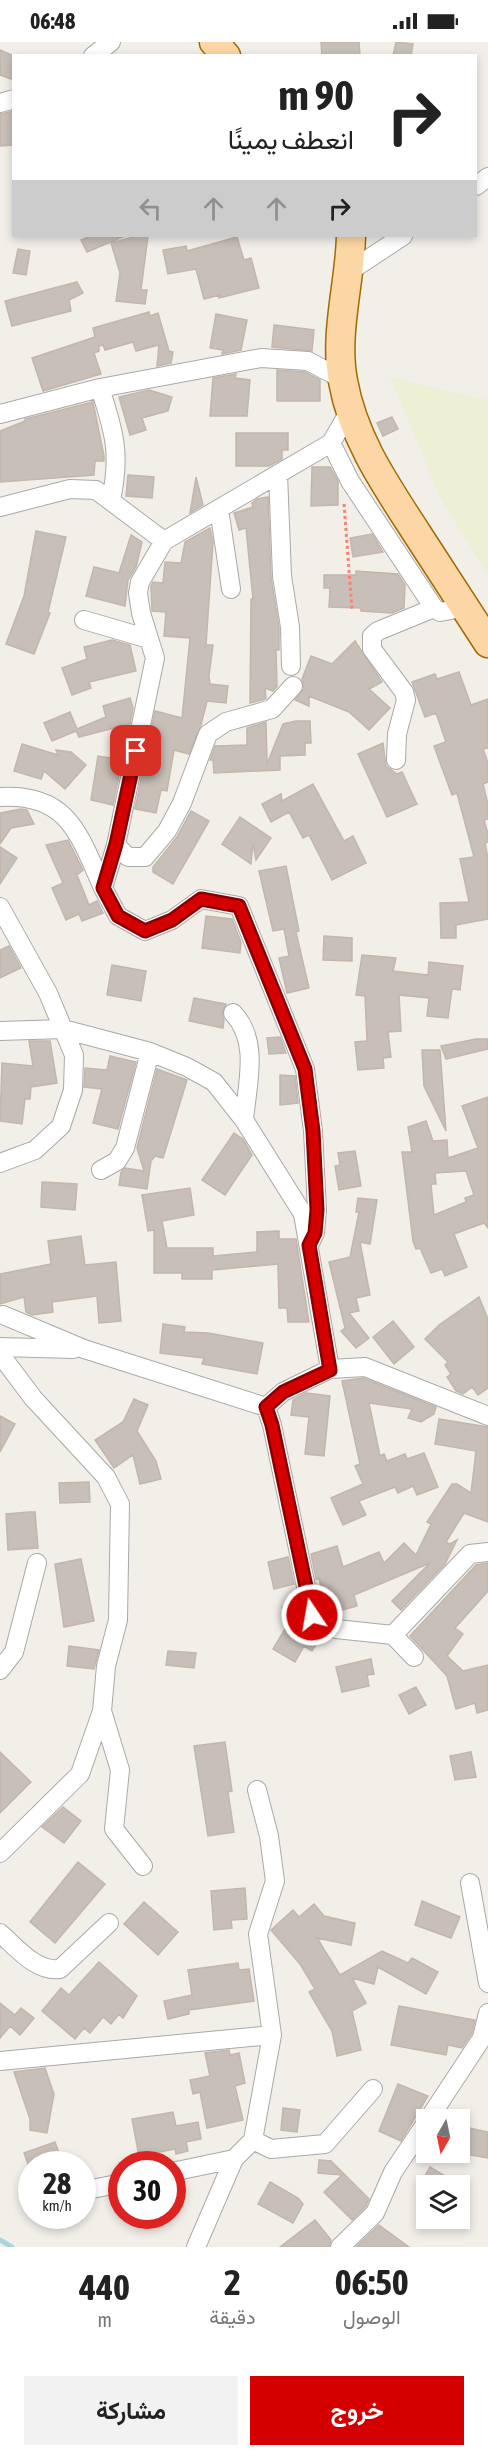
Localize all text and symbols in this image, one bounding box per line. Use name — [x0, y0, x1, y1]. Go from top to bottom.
text: 06:48 — [30, 8, 75, 34]
text: 90 m — [279, 71, 354, 119]
icon: right — [375, 78, 453, 156]
text: انعطف يمينًا — [228, 124, 354, 155]
icon: left — [134, 192, 167, 225]
icon: ahead — [197, 192, 230, 225]
icon: ahead — [260, 192, 293, 225]
icon: right — [323, 192, 356, 225]
pin — [110, 725, 161, 776]
icon: arrive — [119, 734, 152, 767]
position arrow — [280, 1583, 344, 1647]
north arrow — [416, 2109, 470, 2163]
map controls — [416, 2109, 470, 2229]
speed limit sign: 30 — [108, 2151, 186, 2229]
text: 28 — [43, 2166, 71, 2200]
button: layers — [416, 2175, 470, 2229]
text: km/h — [42, 2197, 72, 2214]
text: 2 — [224, 2261, 241, 2303]
text: 06:50 — [335, 2261, 409, 2303]
text: 440 — [79, 2266, 130, 2308]
text: دقيقة — [209, 2305, 256, 2328]
text: الوصول — [343, 2305, 401, 2328]
text: m — [97, 2308, 112, 2331]
button: مشاركة — [24, 2376, 238, 2445]
button: خروج — [250, 2376, 464, 2445]

